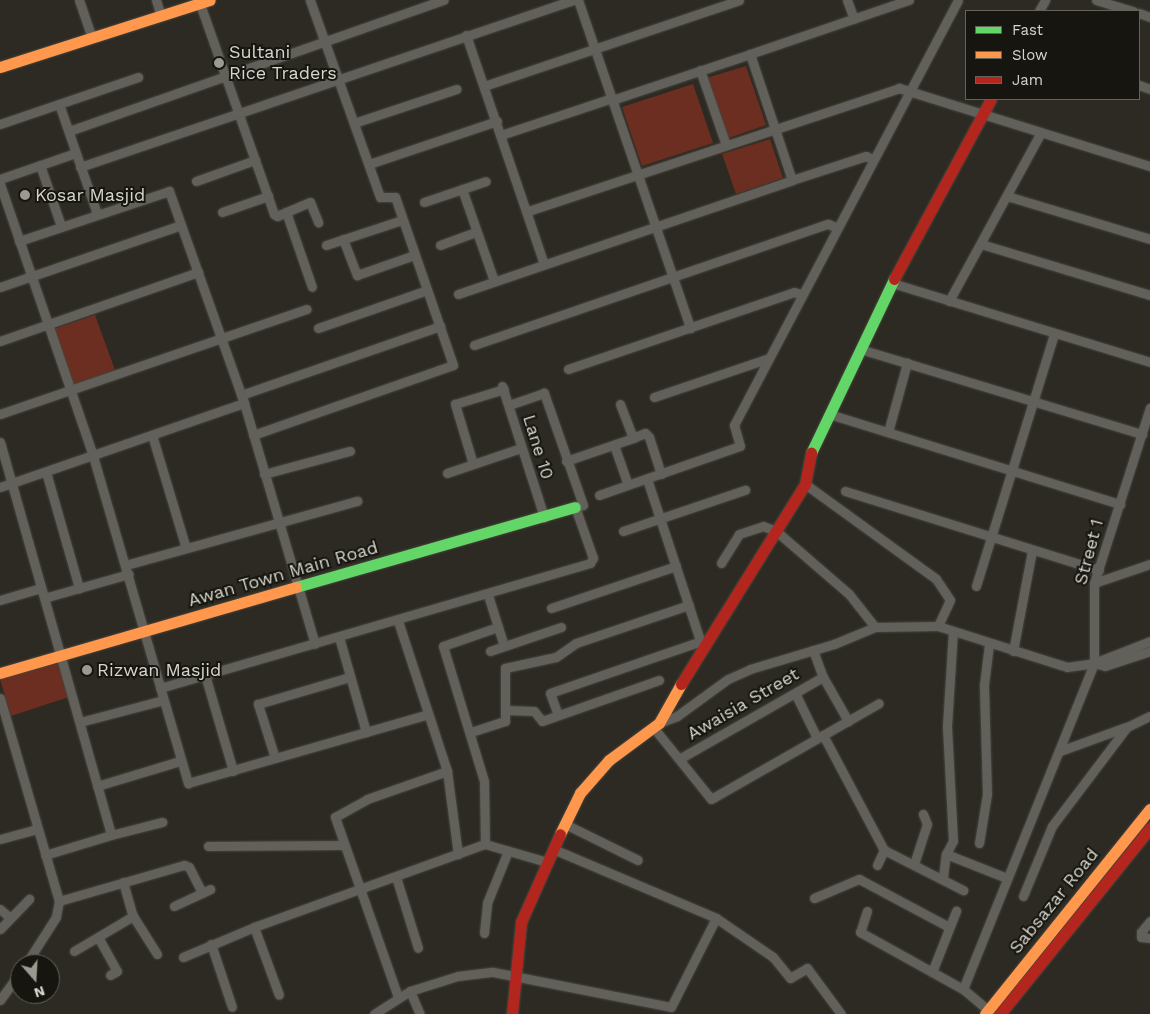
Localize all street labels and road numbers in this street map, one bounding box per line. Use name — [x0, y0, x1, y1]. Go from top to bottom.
street label: Lane 10 — [518, 412, 558, 482]
street label: Street 1 — [1070, 517, 1108, 587]
street label: Awan Town Main Road — [185, 536, 381, 612]
street label: Awaisia Street — [683, 663, 803, 745]
street label: Sabsazar Road — [1005, 844, 1103, 958]

